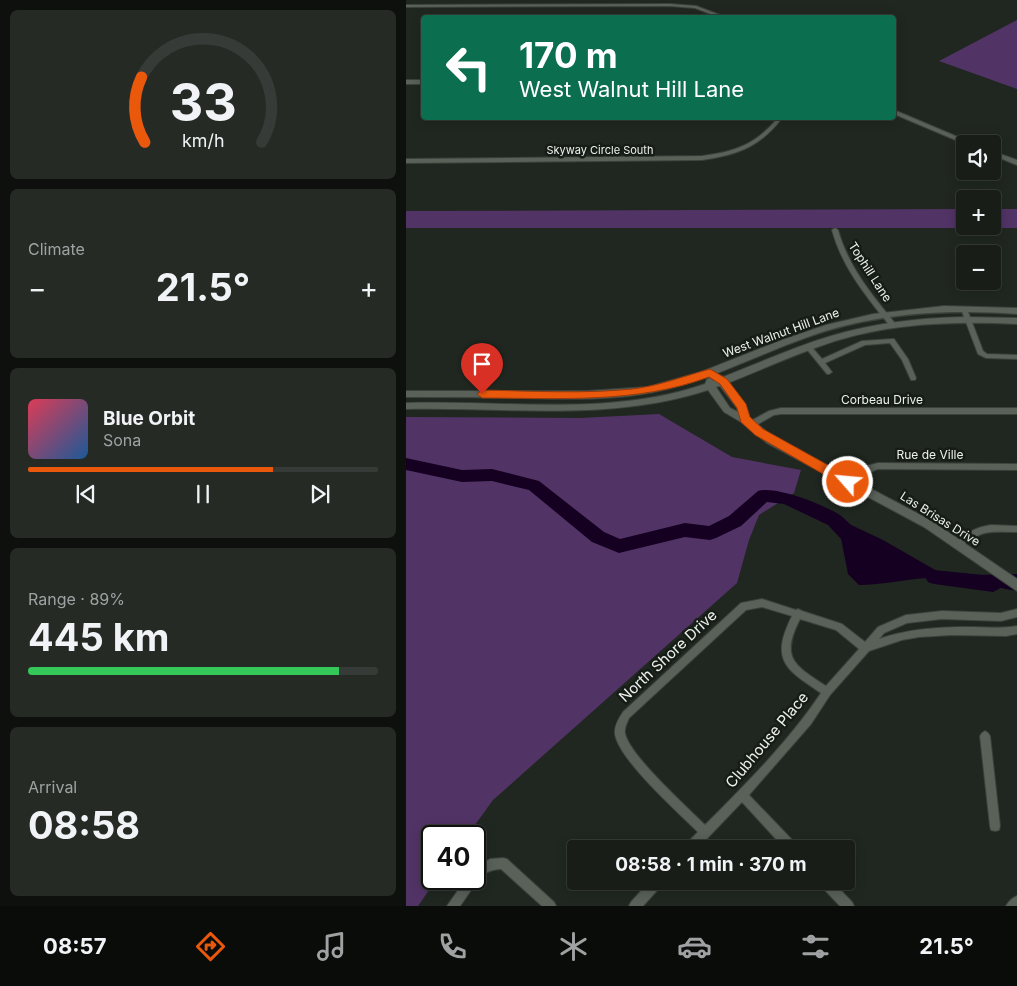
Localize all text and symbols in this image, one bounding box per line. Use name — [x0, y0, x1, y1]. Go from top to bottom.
text: 170 m — [519, 34, 618, 76]
icon: left — [436, 35, 501, 100]
text: 33 — [169, 71, 237, 134]
text: West Walnut Hill Lane — [519, 76, 744, 102]
text: km/h — [182, 130, 224, 151]
map controls — [956, 135, 1001, 290]
button: sound — [956, 135, 1001, 180]
street label: Skyway Circle South — [547, 143, 653, 157]
button: + — [956, 190, 1001, 235]
text: Climate — [28, 239, 85, 259]
street label: Tophill Lane — [846, 239, 895, 304]
button: − — [956, 245, 1001, 290]
text: 21.5° — [156, 264, 250, 310]
text: − — [28, 271, 47, 305]
text: + — [359, 271, 378, 305]
street label: West Walnut Hill Lane — [721, 304, 841, 361]
pin — [461, 343, 503, 394]
icon: arrive — [468, 350, 496, 378]
street label: Corbeau Drive — [841, 392, 923, 407]
text: Blue Orbit — [103, 407, 195, 430]
text: Sona — [103, 430, 141, 450]
street label: Rue de Ville — [897, 447, 963, 462]
position arrow — [821, 455, 873, 507]
icon: previous — [72, 480, 100, 508]
icon: pause — [189, 480, 217, 508]
icon: next — [306, 480, 334, 508]
street label: Las Brisas Drive — [898, 488, 983, 549]
text: Range · 89% — [28, 589, 125, 609]
street label: North Shore Drive — [615, 605, 721, 706]
text: 445 km — [28, 614, 169, 660]
street label: Clubhouse Place — [721, 688, 812, 791]
text: Arrival — [28, 777, 77, 797]
text: 08:58 — [28, 802, 140, 848]
speed limit sign: 40 — [421, 825, 486, 890]
text: 08:58 · 1 min · 370 m — [615, 853, 807, 876]
icon: directions — [193, 929, 228, 964]
icon: music — [314, 929, 349, 964]
icon: phone — [435, 929, 470, 964]
icon: climate — [556, 929, 591, 964]
icon: car — [677, 929, 712, 964]
icon: filters — [798, 929, 833, 964]
text: 08:57 — [43, 933, 106, 959]
text: 21.5° — [919, 933, 974, 959]

